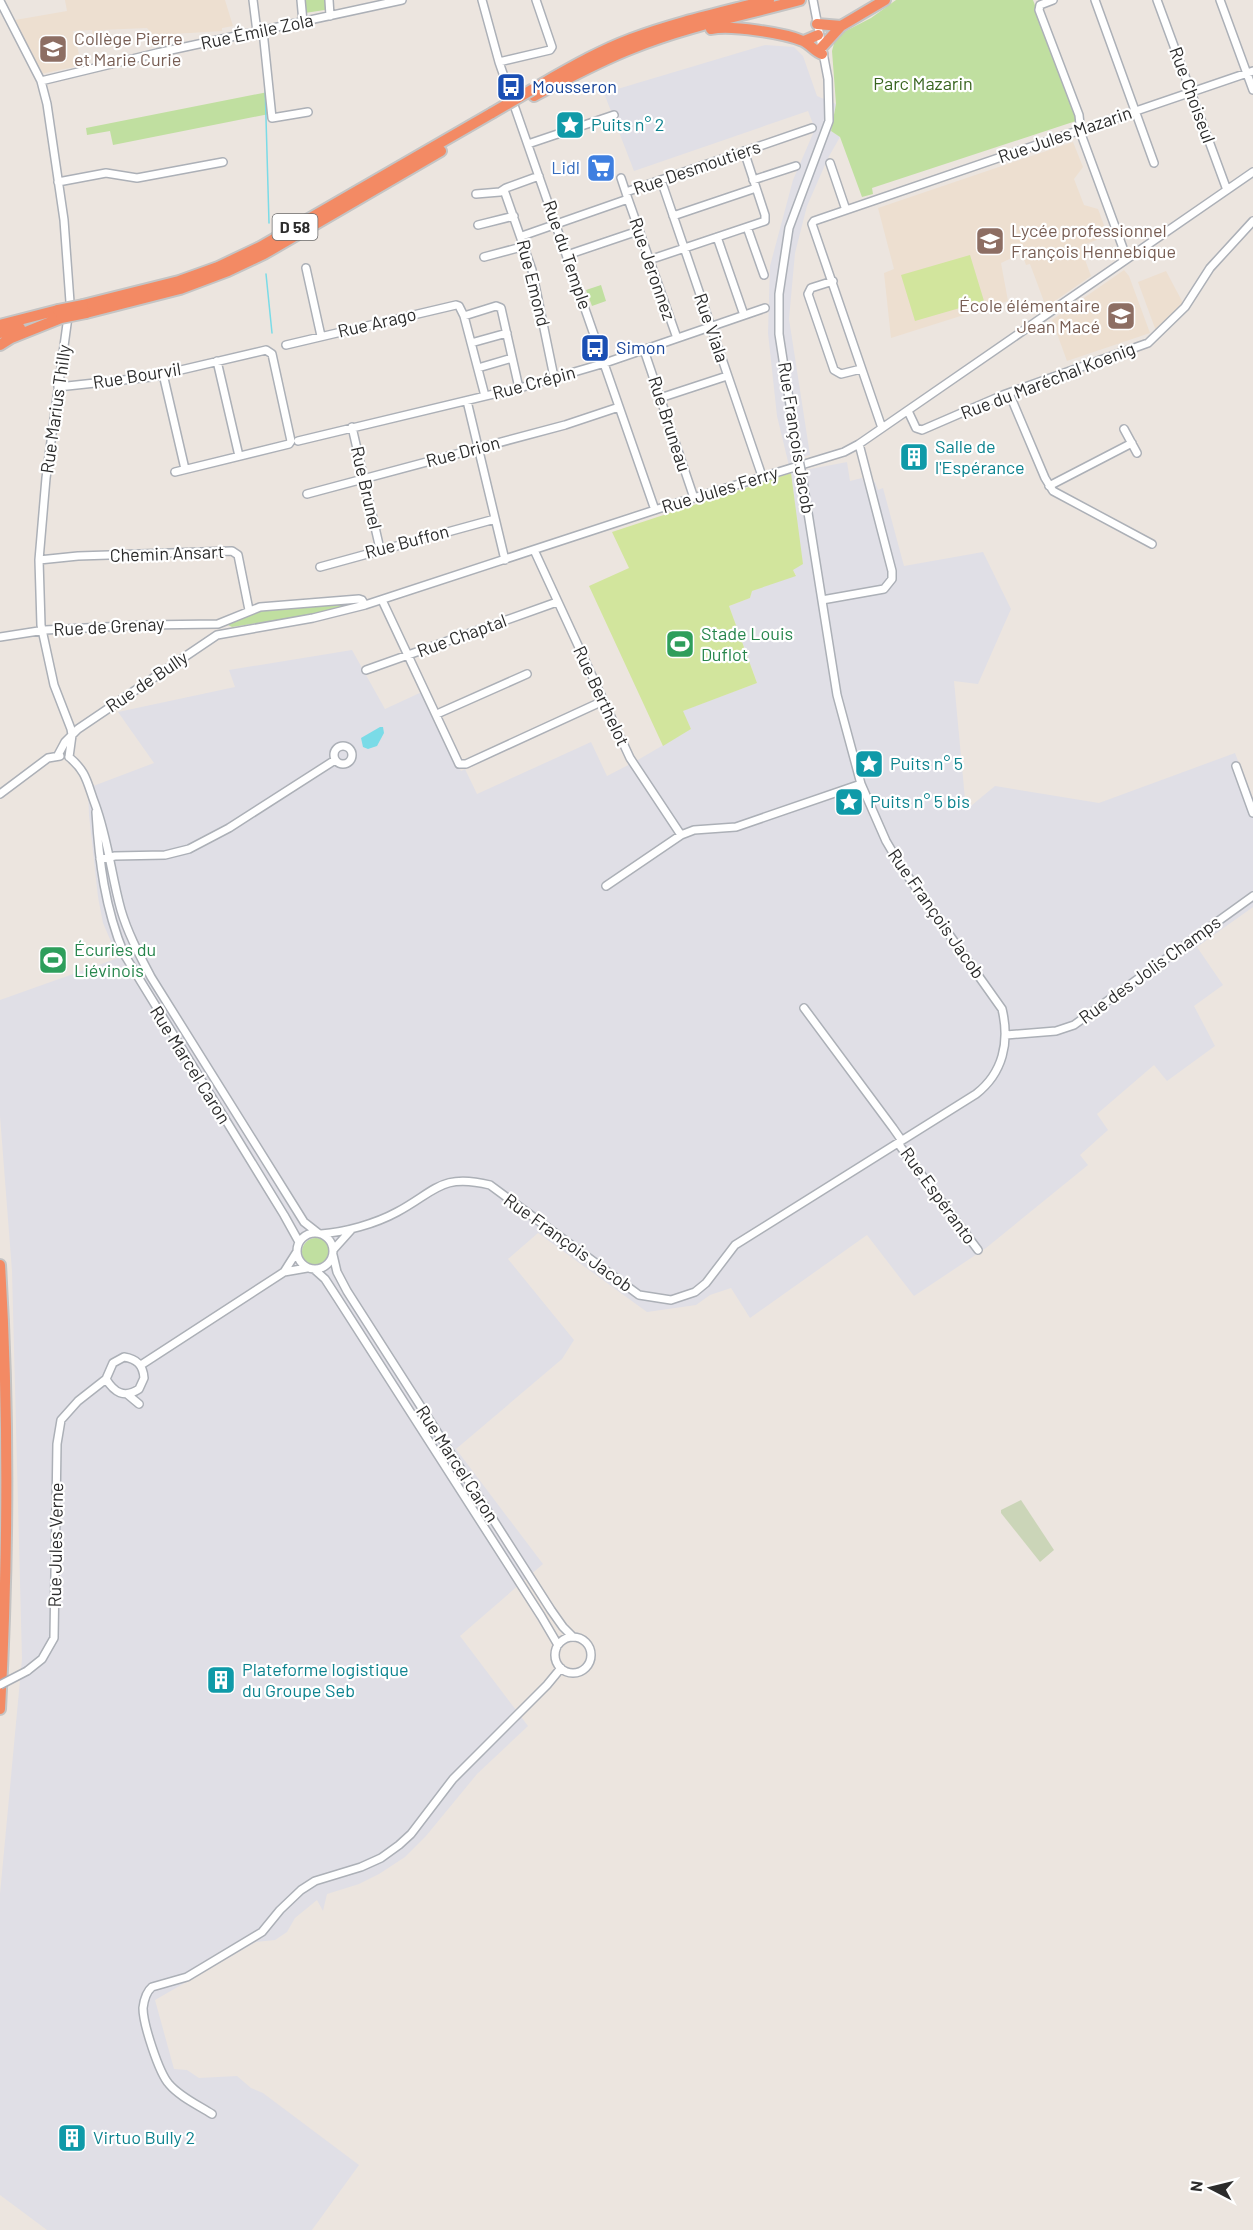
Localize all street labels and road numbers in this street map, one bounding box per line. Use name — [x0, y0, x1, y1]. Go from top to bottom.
street label: Rue Émile Zola — [198, 8, 315, 54]
street label: Rue Choiseul — [1165, 44, 1221, 146]
street label: Rue Jules Mazarin — [995, 101, 1134, 167]
street label: Rue Desmoutiers — [630, 135, 763, 199]
street label: Rue du Temple — [539, 197, 597, 312]
road number: D 58 — [272, 214, 318, 240]
street label: Rue Jeronnez — [625, 215, 681, 323]
street label: Rue Emond — [513, 237, 555, 328]
street label: Rue Viala — [690, 290, 734, 365]
street label: Rue Arago — [335, 302, 418, 342]
street label: Rue du Maréchal Koenig — [957, 337, 1138, 424]
street label: Rue Marius Thilly — [35, 343, 75, 475]
street label: Rue Bourvil — [91, 357, 182, 393]
street label: Rue Crépin — [490, 360, 578, 404]
street label: Rue François Jacob — [774, 360, 820, 515]
street label: Rue Bruneau — [644, 373, 696, 474]
street label: Rue Drion — [423, 431, 502, 471]
street label: Rue Brunel — [347, 444, 387, 531]
street label: Rue Jules Ferry — [659, 461, 781, 517]
street label: Rue Buffon — [362, 519, 451, 563]
street label: Chemin Ansart — [109, 540, 225, 566]
street label: Rue Chaptal — [414, 609, 509, 661]
street label: Rue de Grenay — [53, 612, 165, 640]
street label: Rue Berthelot — [569, 642, 635, 749]
street label: Rue de Bully — [101, 646, 192, 717]
street label: Rue François Jacob — [884, 844, 990, 983]
street label: Rue des Jolis Champs — [1074, 910, 1225, 1028]
street label: Rue Marcel Caron — [146, 1001, 236, 1128]
street label: Rue Espéranto — [896, 1143, 981, 1248]
street label: Rue François Jacob — [500, 1188, 637, 1296]
street label: Rue Marcel Caron — [412, 1401, 504, 1526]
street label: Rue Jules Verne — [43, 1482, 67, 1608]

